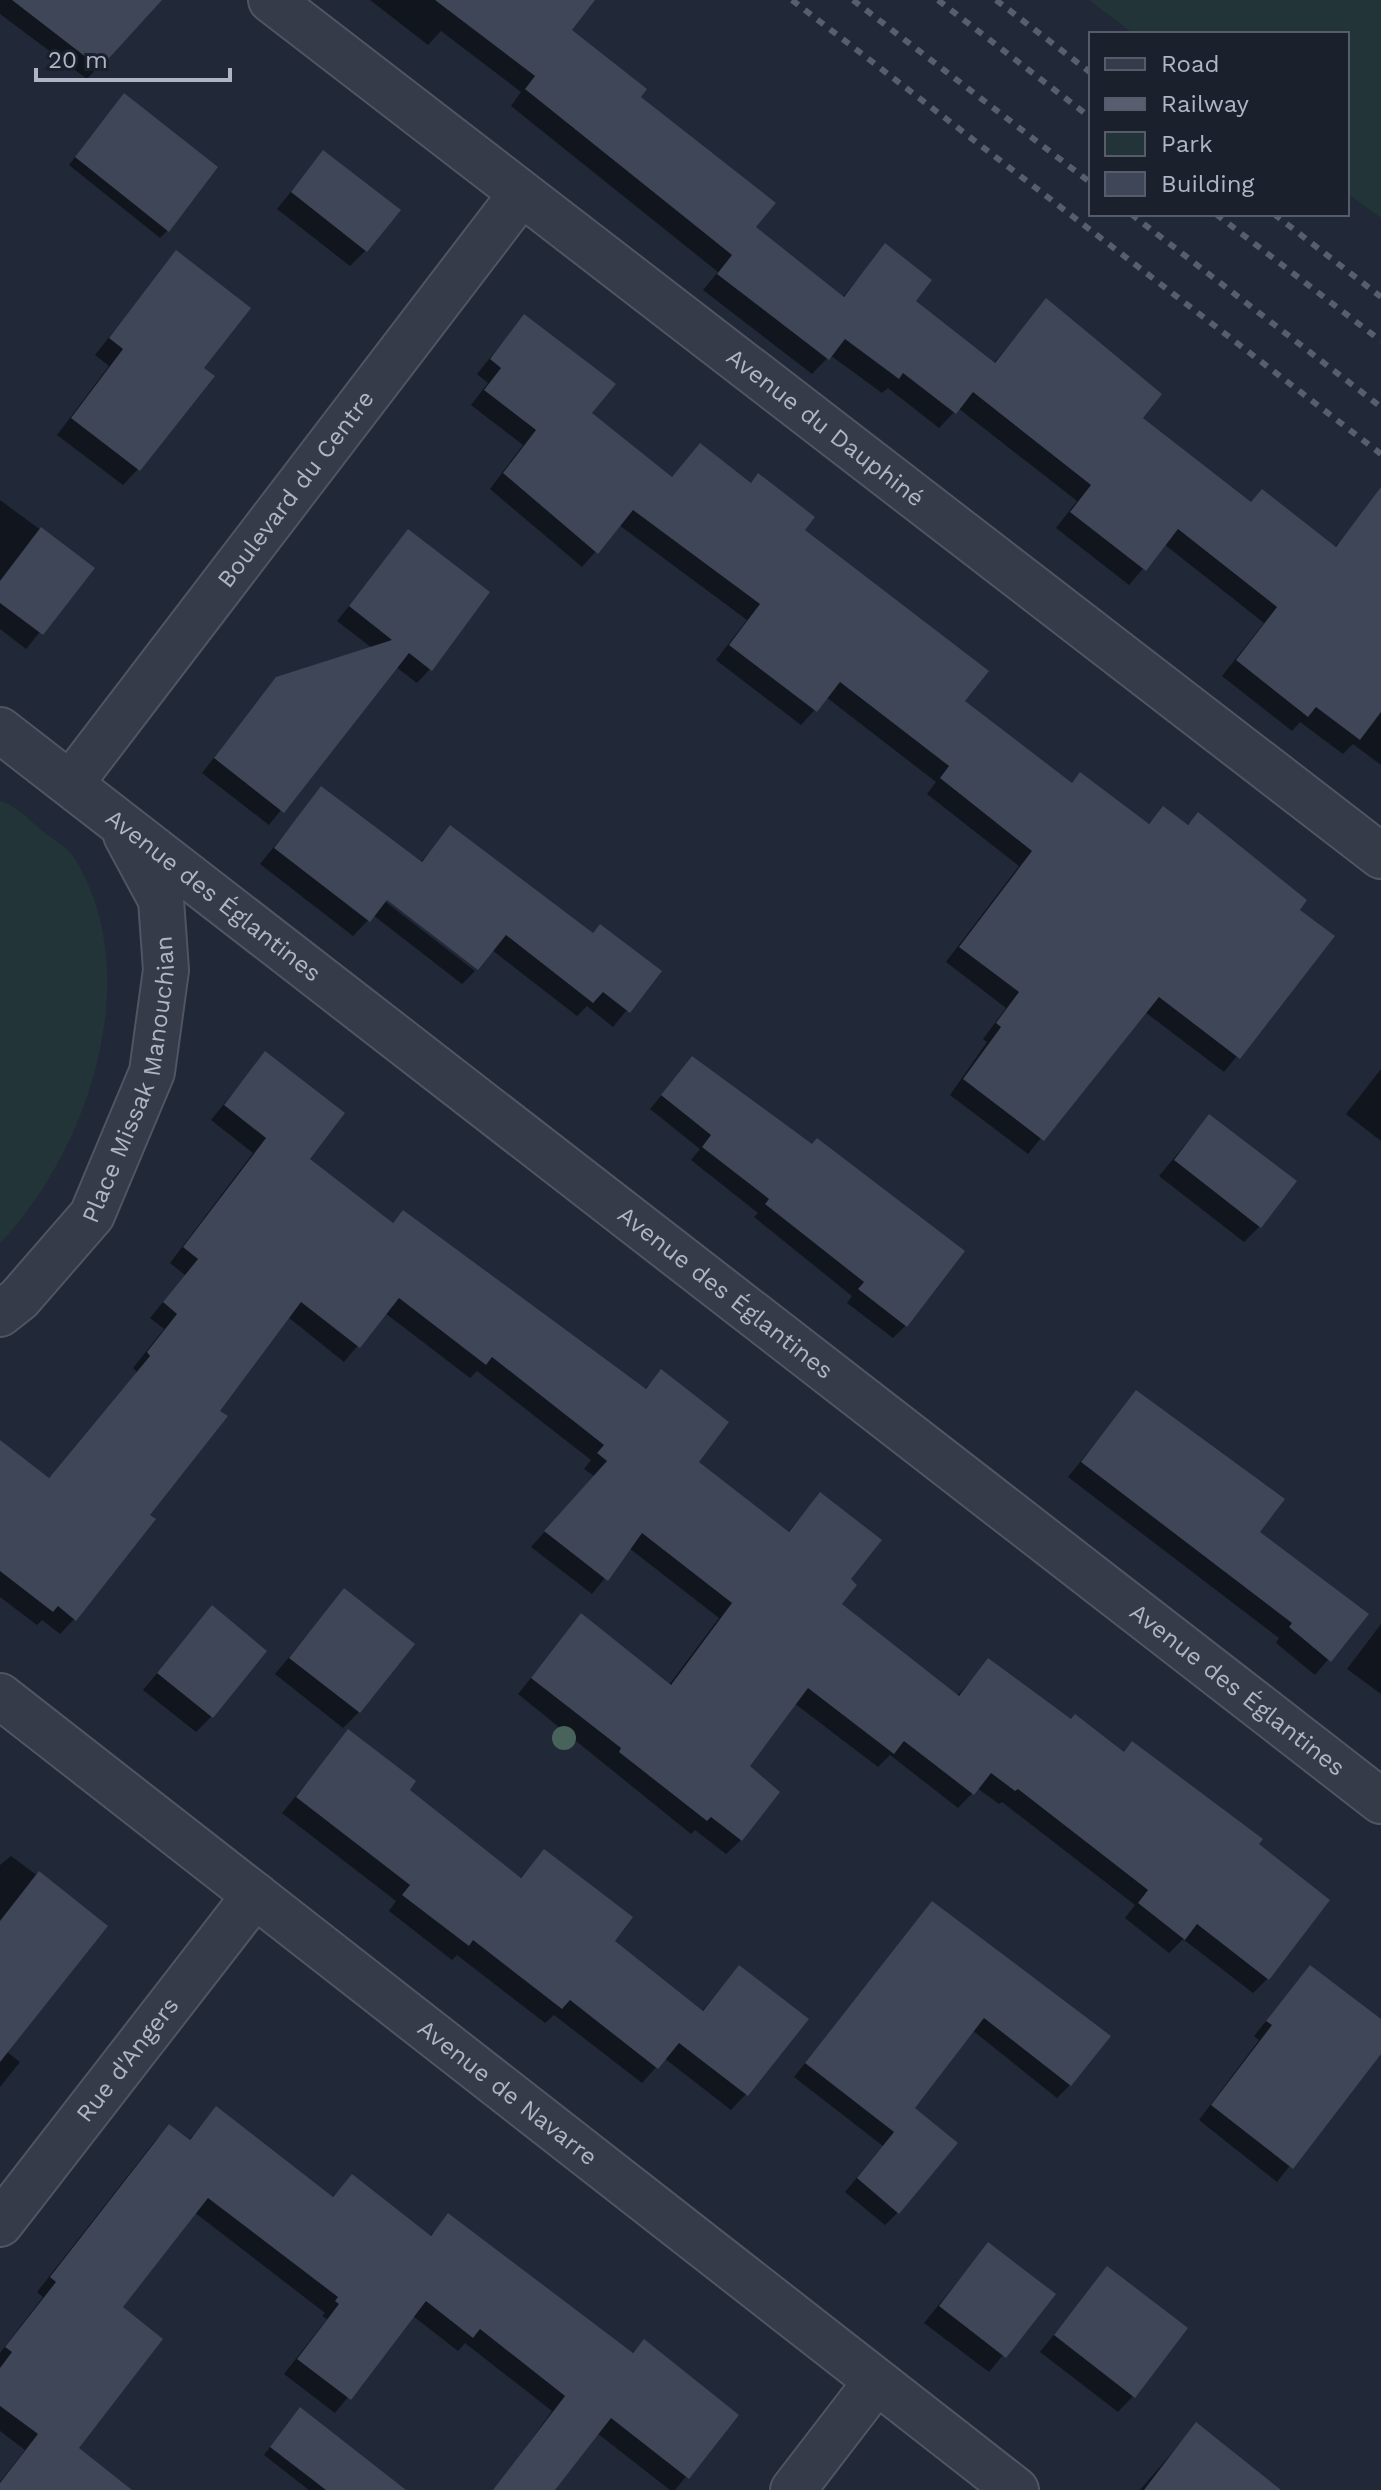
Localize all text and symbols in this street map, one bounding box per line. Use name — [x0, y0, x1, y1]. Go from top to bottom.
scale bar — [36, 32, 230, 82]
legend — [1089, 32, 1349, 216]
text: 20 m — [48, 46, 108, 74]
text: Road — [1161, 50, 1220, 78]
text: Railway — [1161, 90, 1250, 118]
text: Park — [1161, 130, 1213, 158]
text: Building — [1161, 170, 1254, 198]
street label: Avenue du Dauphiné — [721, 343, 930, 512]
street label: Boulevard du Centre — [211, 385, 380, 593]
street label: Avenue des Églantines — [100, 803, 326, 988]
street label: Place Missak Manouchian — [76, 935, 180, 1227]
street label: Avenue des Églantines — [612, 1200, 838, 1385]
street label: Avenue des Églantines — [1124, 1598, 1351, 1782]
street label: Rue d'Angers — [70, 1992, 184, 2127]
street label: Avenue de Navarre — [412, 2014, 603, 2171]

